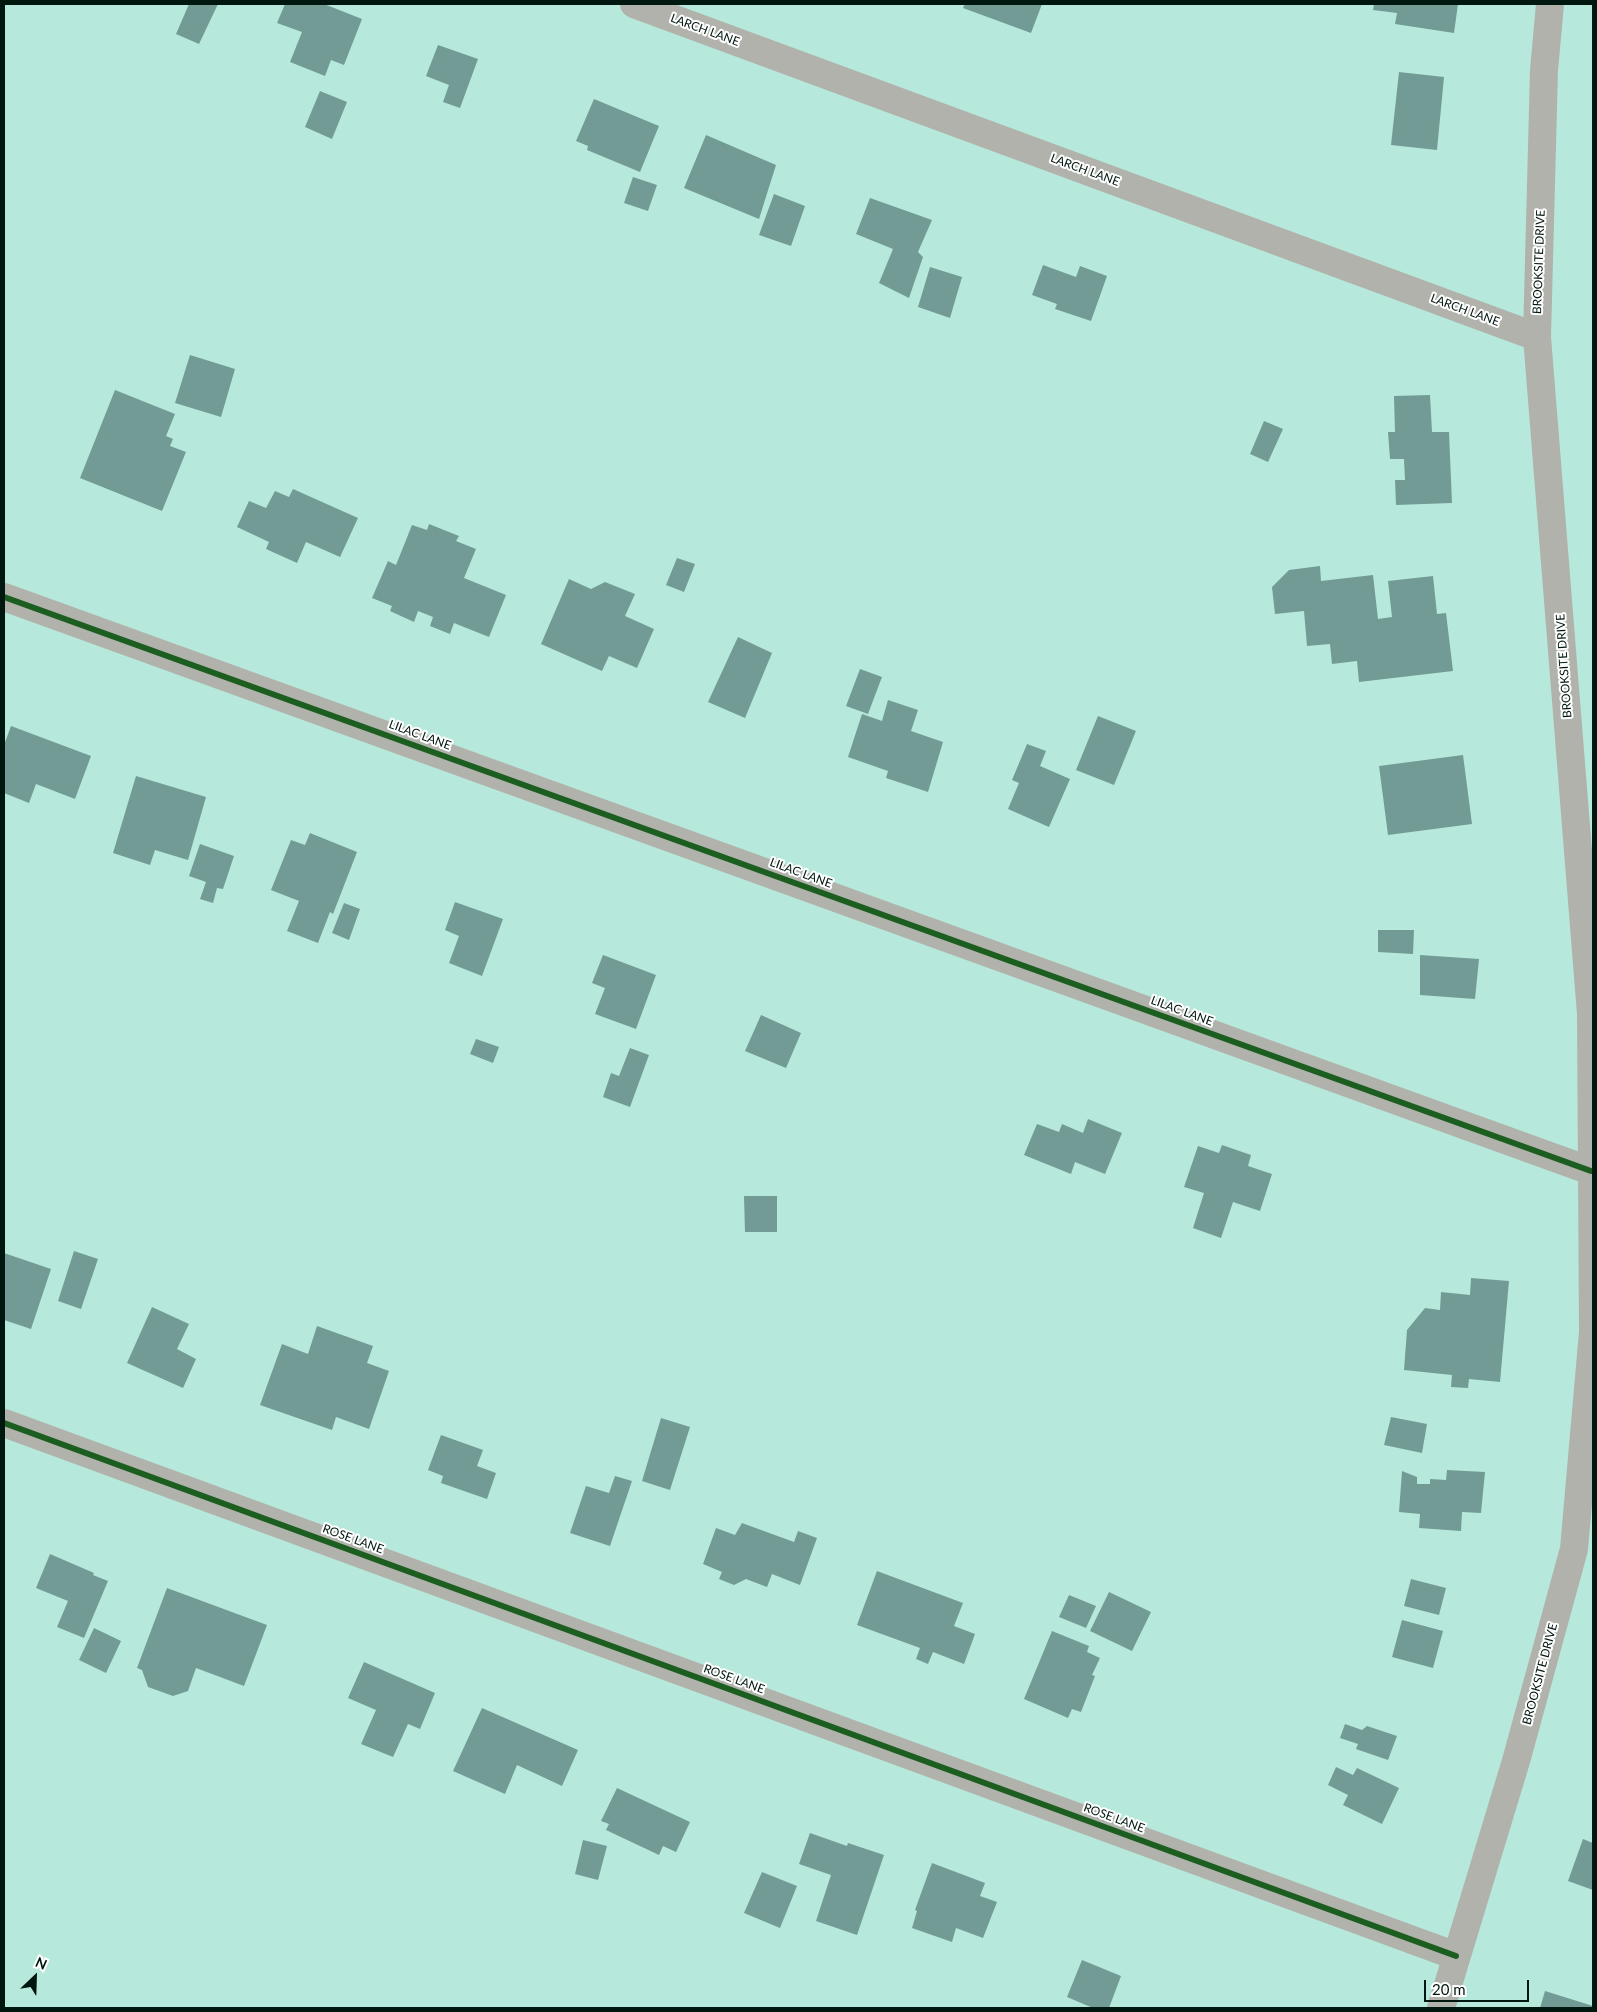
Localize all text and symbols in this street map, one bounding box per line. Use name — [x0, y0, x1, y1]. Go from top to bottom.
street label: LARCH LANE — [669, 11, 741, 49]
street label: LARCH LANE — [1049, 151, 1121, 189]
street label: BROOKSITE DRIVE — [1530, 210, 1548, 314]
street label: LARCH LANE — [1429, 291, 1501, 329]
street label: BROOKSITE DRIVE — [1553, 613, 1575, 719]
street label: LILAC LANE — [387, 717, 453, 753]
street label: LILAC LANE — [768, 855, 834, 891]
street label: LILAC LANE — [1149, 993, 1215, 1029]
street label: ROSE LANE — [321, 1521, 385, 1557]
street label: BROOKSITE DRIVE — [1520, 1622, 1560, 1726]
street label: ROSE LANE — [702, 1661, 766, 1697]
street label: ROSE LANE — [1082, 1800, 1146, 1836]
north arrow — [10, 1952, 60, 2002]
text: N — [33, 1953, 50, 1973]
scale bar — [1427, 1970, 1532, 2002]
text: 20 m — [1432, 1980, 1466, 1998]

